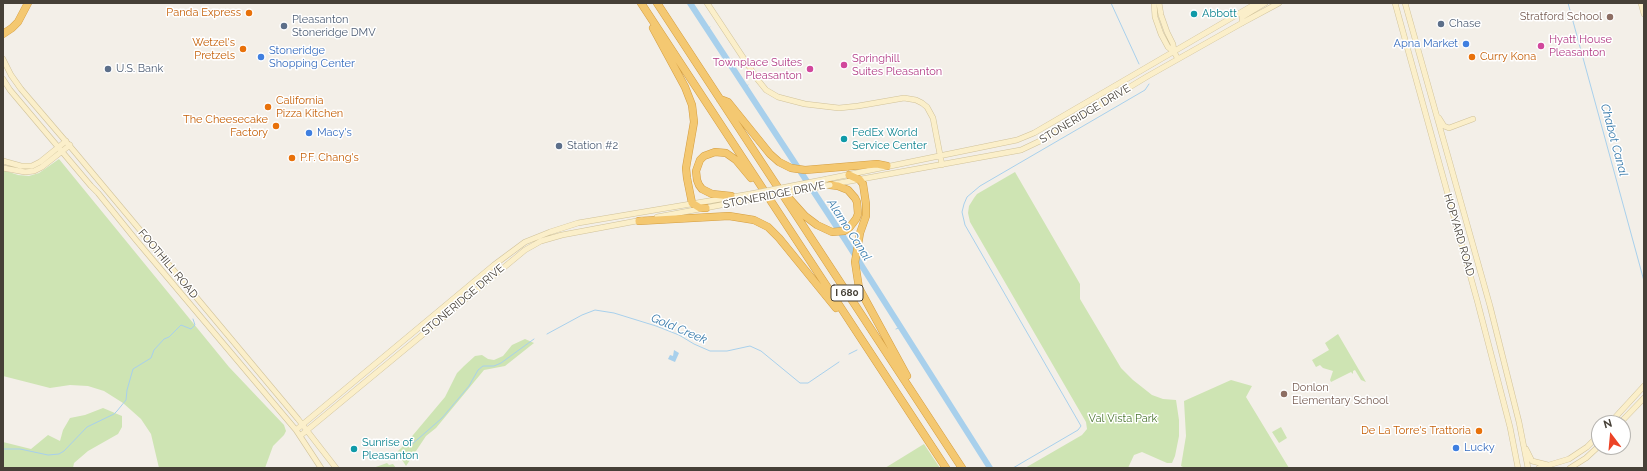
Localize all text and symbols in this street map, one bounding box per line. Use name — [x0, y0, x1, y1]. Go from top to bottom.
place label: Panda Express — [166, 6, 241, 20]
place label: Abbott — [1202, 7, 1237, 21]
marker: Panda Express — [244, 8, 254, 18]
marker: Abbott — [1189, 9, 1199, 19]
place label: Stratford School — [1520, 10, 1602, 24]
marker: Stratford School — [1605, 12, 1615, 22]
place label: Pleasanton Stoneridge DMV — [292, 13, 376, 39]
place label: Chase — [1449, 17, 1481, 31]
marker: Chase — [1436, 19, 1446, 29]
marker: Pleasanton Stoneridge DMV — [279, 21, 289, 31]
place label: Hyatt House Pleasanton — [1549, 33, 1612, 59]
place label: Wetzel's Pretzels — [192, 36, 235, 62]
place label: Apna Market — [1393, 37, 1458, 51]
marker: Apna Market — [1461, 39, 1471, 49]
marker: Hyatt House Pleasanton — [1536, 41, 1546, 51]
marker: Wetzel's Pretzels — [238, 44, 248, 54]
place label: Stoneridge Shopping Center — [269, 44, 355, 70]
place label: Curry Kona — [1480, 50, 1536, 64]
marker: Stoneridge Shopping Center — [256, 52, 266, 62]
place label: Springhill Suites Pleasanton — [852, 52, 942, 78]
marker: Curry Kona — [1467, 52, 1477, 62]
place label: Townplace Suites Pleasanton — [713, 56, 802, 82]
marker: Springhill Suites Pleasanton — [839, 60, 849, 70]
place label: U.S. Bank — [116, 62, 163, 76]
marker: U.S. Bank — [103, 64, 113, 74]
marker: Townplace Suites Pleasanton — [805, 64, 815, 74]
street label: STONERIDGE DRIVE — [1037, 82, 1133, 146]
place label: California Pizza Kitchen — [276, 94, 343, 120]
marker: California Pizza Kitchen — [263, 102, 273, 112]
water label: Chabot Canal — [1597, 102, 1631, 178]
place label: The Cheesecake Factory — [183, 113, 268, 139]
marker: The Cheesecake Factory — [271, 121, 281, 131]
place label: Macy's — [317, 126, 352, 140]
place label: FedEx World Service Center — [852, 126, 927, 152]
marker: Macy's — [304, 128, 314, 138]
marker: FedEx World Service Center — [839, 134, 849, 144]
place label: Station #2 — [567, 139, 618, 153]
marker: Station #2 — [554, 141, 564, 151]
place label: P.F. Chang's — [300, 151, 359, 165]
marker: P.F. Chang's — [287, 153, 297, 163]
street label: STONERIDGE DRIVE — [722, 179, 826, 211]
street label: HOPYARD ROAD — [1441, 192, 1477, 278]
water label: Alamo Canal — [824, 196, 874, 264]
street label: FOOTHILL ROAD — [135, 227, 201, 301]
street label: STONERIDGE DRIVE — [419, 262, 507, 338]
road number: I 680 — [831, 285, 863, 301]
water label: Gold Creek — [649, 311, 709, 347]
place label: Donlon Elementary School — [1292, 381, 1389, 407]
marker: Donlon Elementary School — [1279, 389, 1289, 399]
park label: Val Vista Park — [1089, 412, 1157, 426]
north arrow — [1591, 415, 1631, 455]
text: N — [1602, 417, 1614, 431]
place label: De La Torre's Trattoria — [1361, 424, 1471, 438]
marker: De La Torre's Trattoria — [1474, 426, 1484, 436]
place label: Sunrise of Pleasanton — [362, 436, 418, 462]
place label: Lucky — [1464, 441, 1495, 455]
marker: Lucky — [1451, 443, 1461, 453]
marker: Sunrise of Pleasanton — [349, 444, 359, 454]

